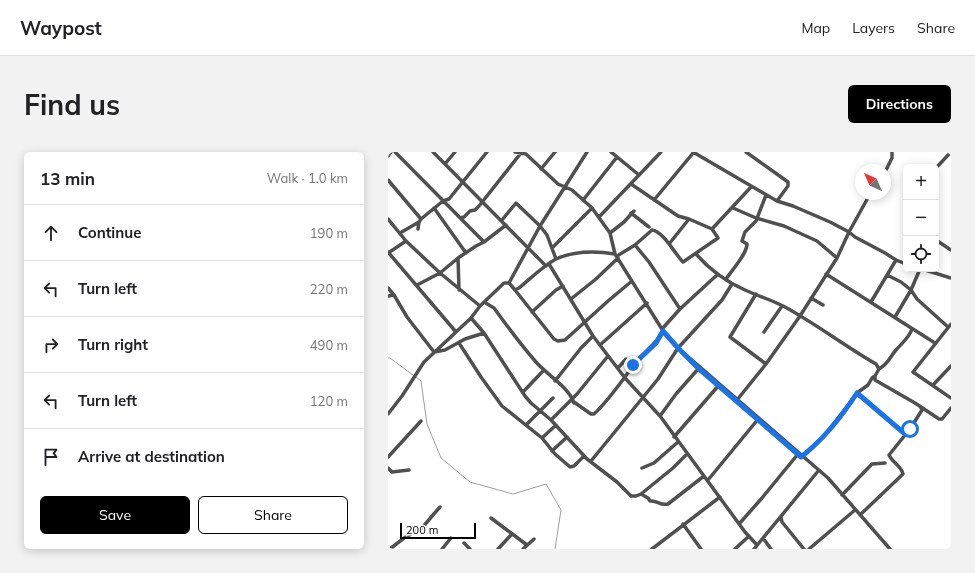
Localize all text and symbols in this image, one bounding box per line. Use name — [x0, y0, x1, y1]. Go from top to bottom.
text: Waypost — [20, 16, 102, 40]
text: Map — [801, 19, 830, 37]
text: Layers — [852, 19, 895, 37]
text: Share — [917, 19, 955, 37]
button: Directions — [848, 85, 951, 123]
text: Find us — [24, 87, 120, 122]
north arrow — [855, 164, 891, 200]
map controls — [903, 164, 939, 272]
button: + — [903, 164, 939, 200]
text: 13 min — [40, 168, 95, 189]
text: Walk · 1.0 km — [267, 170, 348, 186]
button: − — [903, 200, 939, 236]
icon: ahead — [40, 222, 62, 244]
text: Continue — [78, 223, 141, 242]
text: 190 m — [310, 225, 348, 241]
button: locate — [903, 236, 939, 272]
icon: left — [40, 278, 62, 300]
text: Turn left — [78, 279, 137, 298]
text: 220 m — [310, 281, 348, 297]
icon: right — [40, 334, 62, 356]
text: Turn right — [78, 335, 148, 354]
text: 490 m — [310, 337, 348, 353]
route end — [624, 356, 642, 374]
icon: left — [40, 390, 62, 412]
text: Turn left — [78, 391, 137, 410]
text: 120 m — [310, 393, 348, 409]
route start — [901, 420, 919, 438]
icon: arrive — [40, 446, 62, 468]
text: Arrive at destination — [78, 447, 225, 466]
button: Save — [40, 496, 190, 534]
button: Share — [198, 496, 348, 534]
scale bar — [400, 521, 476, 540]
text: 200 m — [406, 523, 438, 537]

